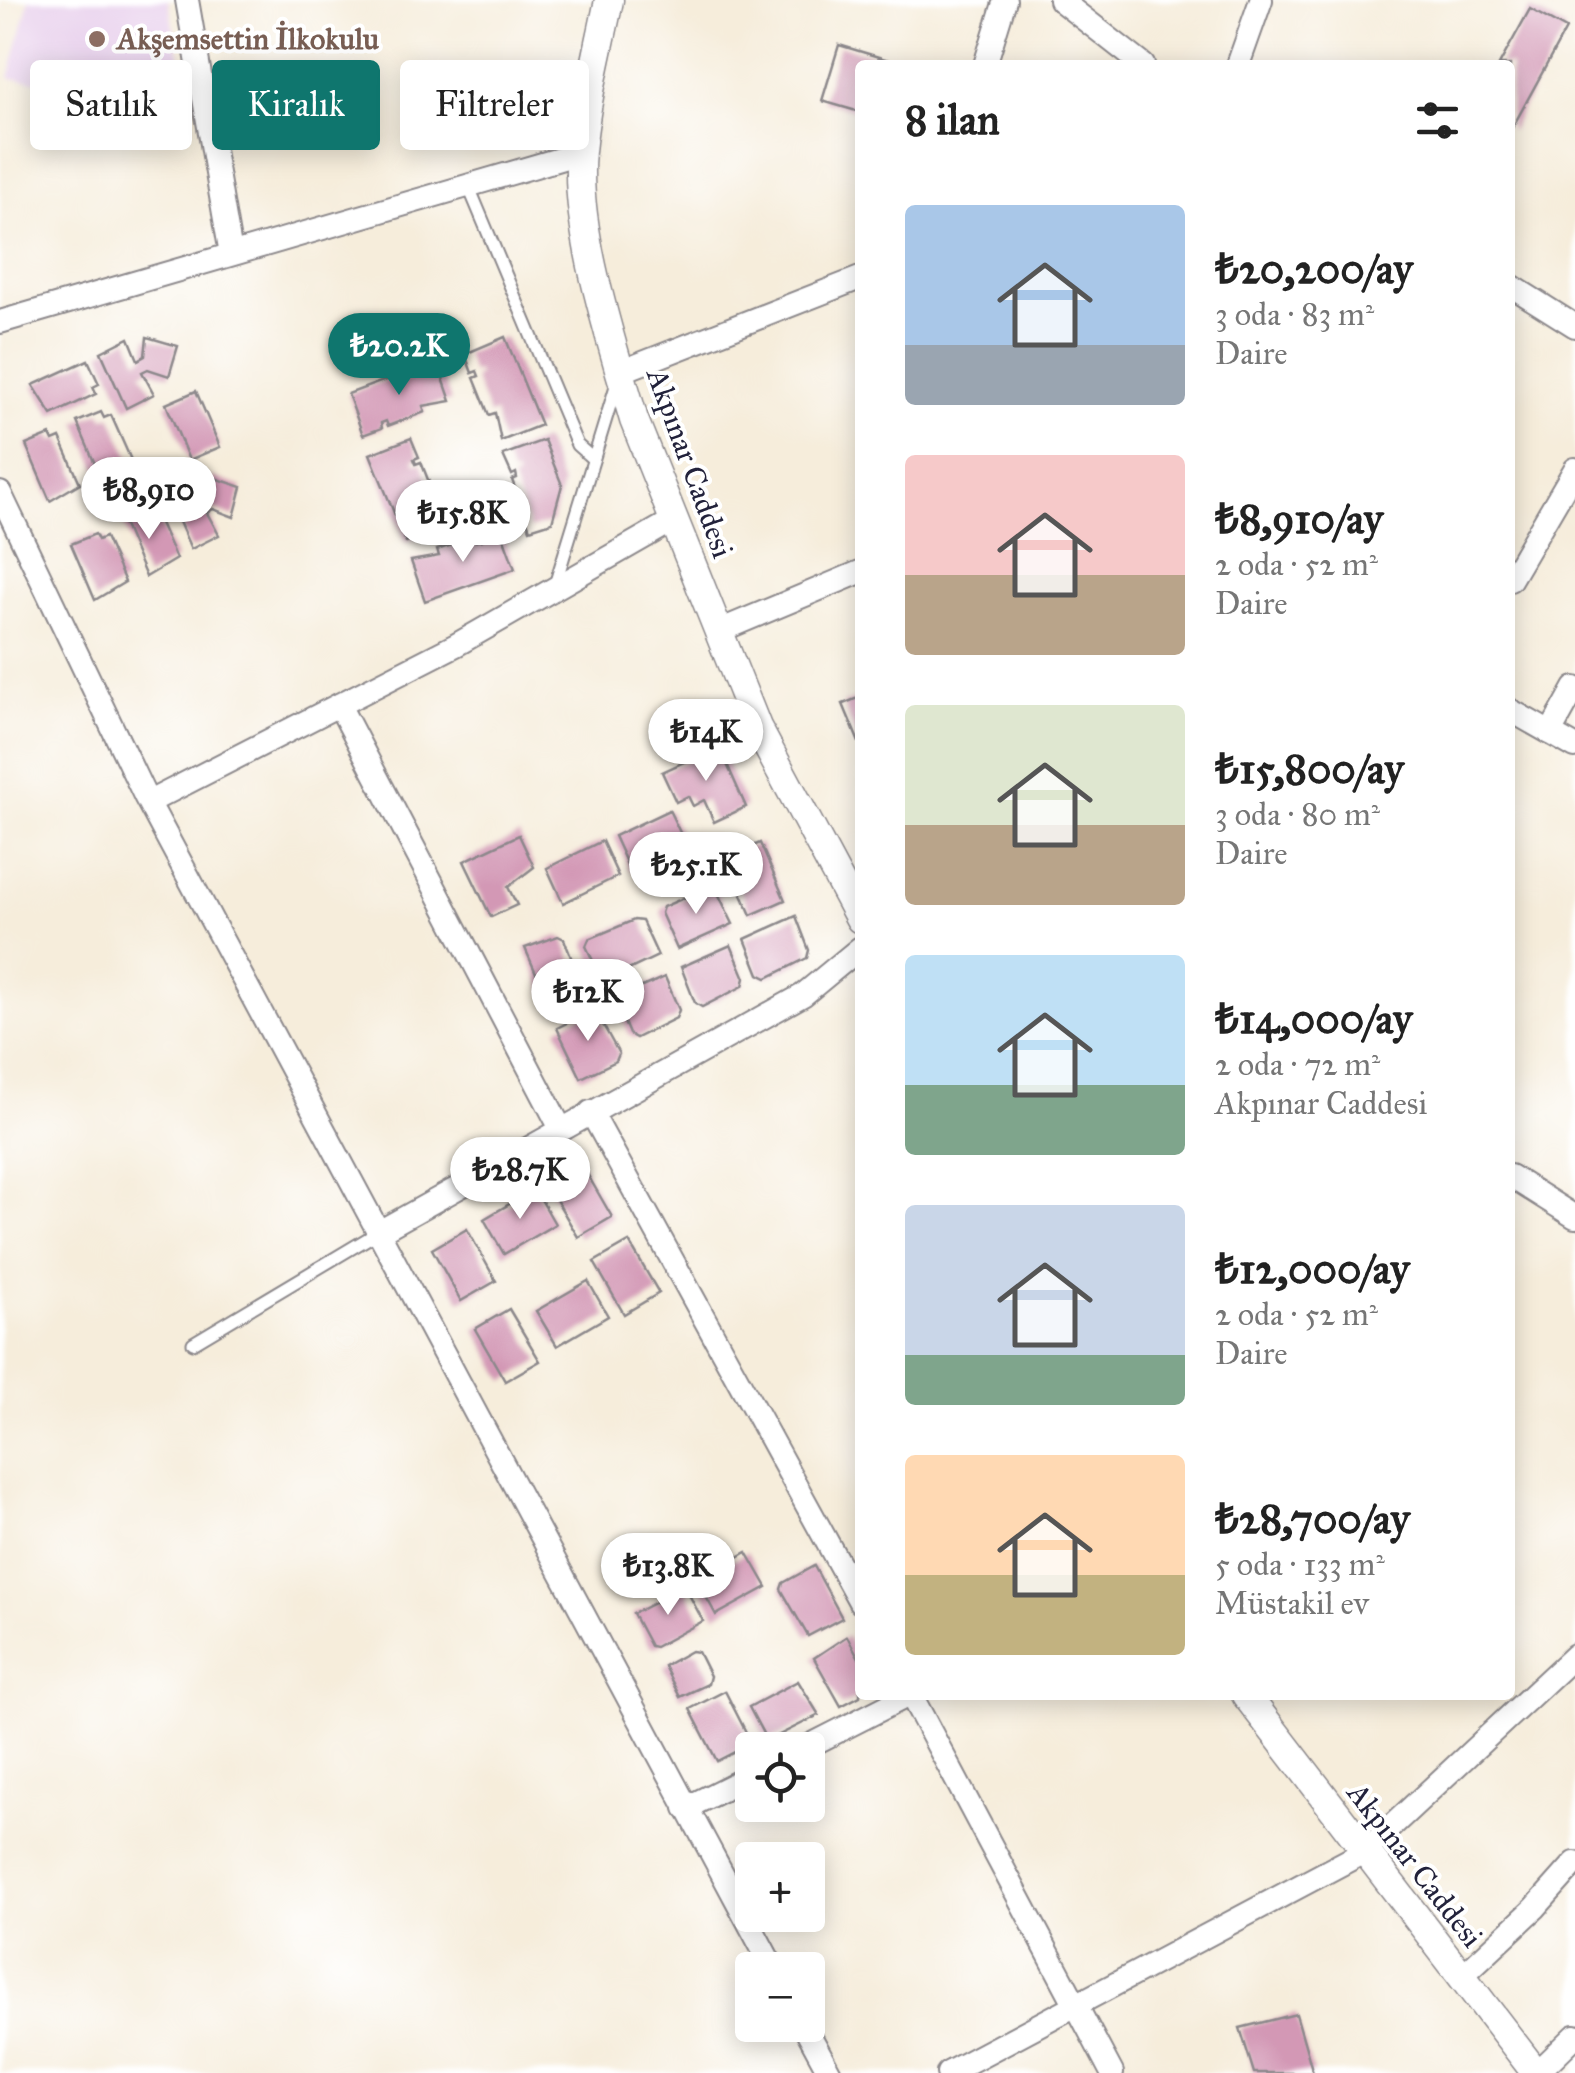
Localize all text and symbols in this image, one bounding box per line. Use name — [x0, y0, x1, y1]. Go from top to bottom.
place label: Akşemsettin İlkokulu — [115, 20, 379, 58]
marker: Akşemsettin İlkokulu — [86, 28, 108, 50]
chip: Satılık — [30, 60, 192, 150]
chip: Kiralık — [212, 60, 380, 150]
chip: Filtreler — [400, 60, 589, 150]
icon: filters — [1410, 93, 1465, 148]
text: 8 ilan — [905, 94, 1000, 146]
text: ₺20,200/ay — [1215, 243, 1413, 295]
icon: home — [985, 245, 1105, 365]
text: 3 oda · 83 m² — [1215, 295, 1374, 334]
pin: ₺20.2K — [318, 313, 480, 398]
text: ₺20.2K — [350, 326, 448, 365]
text: Daire — [1215, 334, 1288, 373]
street label: Akpınar Caddesi — [638, 361, 741, 563]
pin: ₺8,910 — [68, 457, 230, 542]
text: ₺8,910 — [103, 470, 195, 509]
pin: ₺15.8K — [382, 480, 544, 565]
text: ₺15.8K — [417, 493, 509, 532]
text: ₺8,910/ay — [1215, 493, 1383, 545]
icon: home — [985, 495, 1105, 615]
text: 2 oda · 52 m² — [1215, 545, 1378, 584]
text: Daire — [1215, 584, 1288, 623]
pin: ₺14K — [647, 699, 765, 784]
text: ₺14K — [670, 712, 742, 751]
text: ₺15,800/ay — [1215, 743, 1404, 795]
icon: home — [985, 745, 1105, 865]
text: 3 oda · 80 m² — [1215, 795, 1380, 834]
pin: ₺25.1K — [615, 832, 777, 917]
text: Daire — [1215, 834, 1288, 873]
text: ₺25.1K — [651, 845, 741, 884]
pin: ₺12K — [529, 959, 647, 1044]
text: ₺12K — [553, 972, 623, 1011]
text: ₺14,000/ay — [1215, 993, 1412, 1045]
icon: home — [985, 995, 1105, 1115]
text: 2 oda · 72 m² — [1215, 1045, 1380, 1084]
text: Akpınar Caddesi — [1215, 1084, 1427, 1123]
pin: ₺28.7K — [439, 1137, 601, 1222]
text: ₺28.7K — [472, 1150, 568, 1189]
text: ₺12,000/ay — [1215, 1243, 1410, 1295]
icon: home — [985, 1245, 1105, 1365]
text: 2 oda · 52 m² — [1215, 1295, 1378, 1334]
text: Daire — [1215, 1334, 1288, 1373]
text: ₺28,700/ay — [1215, 1493, 1410, 1545]
icon: home — [985, 1495, 1105, 1615]
pin: ₺13.8K — [587, 1533, 749, 1618]
text: 5 oda · 133 m² — [1215, 1545, 1385, 1584]
text: ₺13.8K — [623, 1546, 713, 1585]
text: Müstakil ev — [1215, 1584, 1369, 1623]
map controls — [735, 1732, 825, 2042]
button: locate — [735, 1732, 825, 1822]
street label: Akpınar Caddesi — [1338, 1774, 1490, 1954]
button: + — [735, 1842, 825, 1932]
button: − — [735, 1952, 825, 2042]

